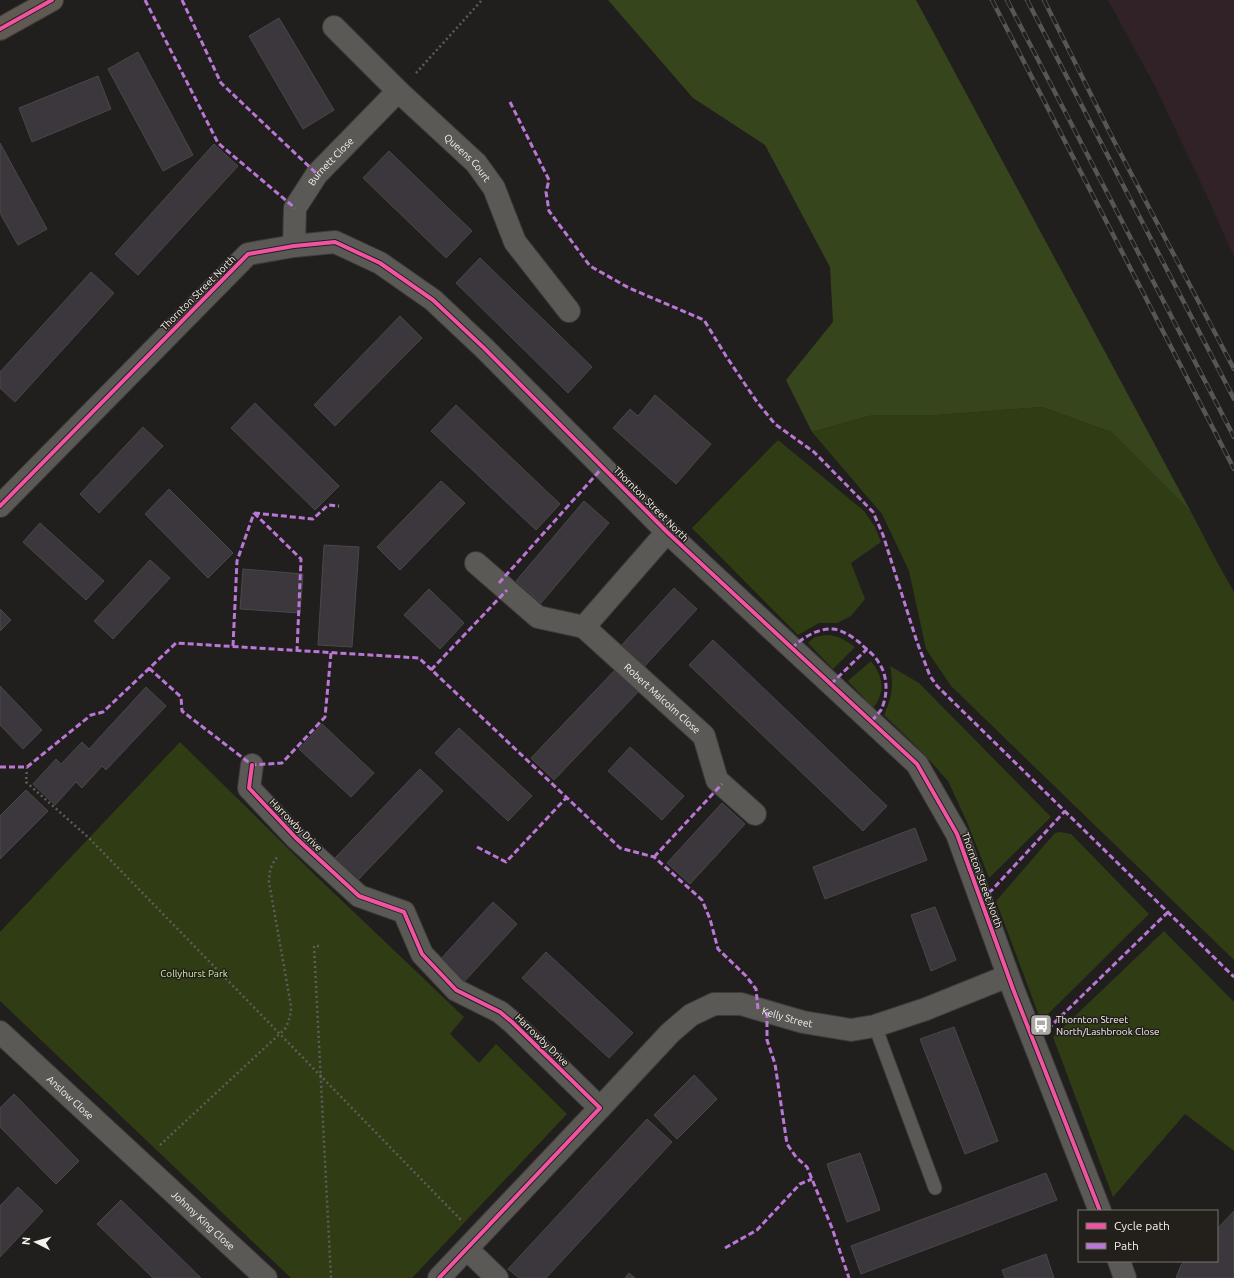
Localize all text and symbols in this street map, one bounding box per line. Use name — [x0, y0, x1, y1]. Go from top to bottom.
street label: Queens Court — [442, 131, 493, 184]
street label: Burnett Close — [306, 135, 355, 187]
street label: Thornton Street North — [158, 253, 238, 333]
street label: Thornton Street North — [611, 464, 691, 544]
street label: Robert Malcolm Close — [622, 661, 703, 735]
street label: Harrowby Drive — [267, 796, 325, 854]
street label: Thornton Street North — [960, 831, 1004, 929]
park label: Collyhurst Park — [160, 968, 228, 979]
street label: Kelly Street — [761, 1005, 813, 1029]
street label: Harrowby Drive — [513, 1012, 571, 1068]
bus stop icon: Thornton Street North/Lashbrook Close — [1028, 1012, 1054, 1038]
place label: Thornton Street North/Lashbrook Close — [1056, 1014, 1160, 1037]
street label: Anslow Close — [45, 1073, 96, 1121]
street label: Johnny King Close — [170, 1188, 237, 1252]
legend — [1078, 1210, 1218, 1262]
text: Cycle path — [1114, 1219, 1170, 1232]
north arrow — [16, 1222, 56, 1262]
text: N — [20, 1236, 32, 1246]
text: Path — [1114, 1239, 1139, 1252]

